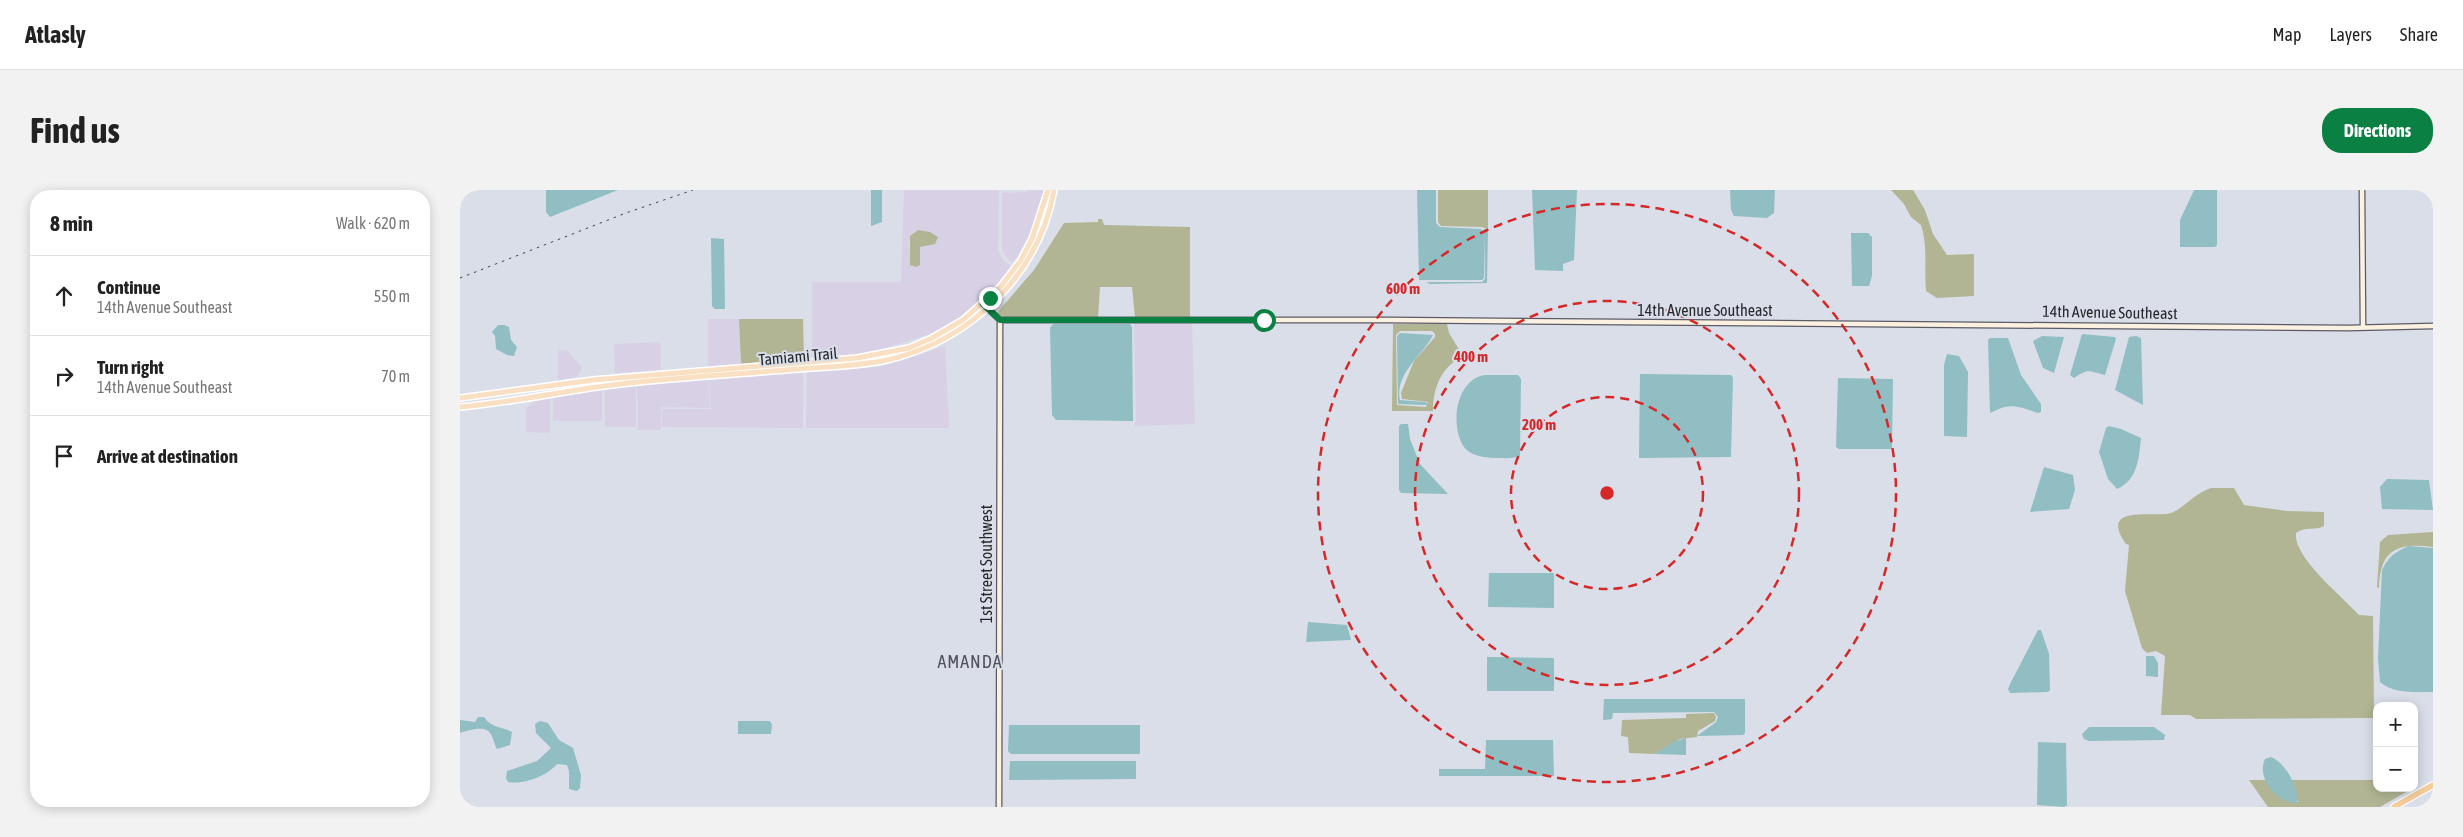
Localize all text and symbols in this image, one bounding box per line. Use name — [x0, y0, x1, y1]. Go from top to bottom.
text: Atlasly — [25, 21, 86, 48]
text: Map — [2272, 24, 2301, 45]
text: Layers — [2329, 24, 2372, 45]
text: Share — [2400, 24, 2438, 45]
button: Directions — [2322, 108, 2433, 153]
text: Find us — [30, 110, 120, 150]
text: 8 min — [50, 211, 93, 235]
text: Walk · 620 m — [336, 214, 410, 232]
text: Continue — [97, 276, 161, 298]
text: 600 m — [1386, 280, 1420, 297]
icon: ahead — [50, 282, 78, 310]
text: 550 m — [374, 287, 410, 305]
route end — [979, 287, 1002, 310]
text: 14th Avenue Southeast — [97, 298, 232, 316]
street label: 14th Avenue Southeast — [1637, 301, 1773, 319]
street label: 14th Avenue Southeast — [2042, 302, 2178, 322]
route start — [1253, 309, 1276, 332]
street label: Tamiami Trail — [758, 344, 839, 368]
text: 400 m — [1453, 348, 1488, 365]
text: Turn right — [97, 356, 164, 378]
icon: right — [50, 362, 78, 390]
text: 70 m — [381, 367, 410, 385]
text: 14th Avenue Southeast — [97, 378, 232, 396]
text: 200 m — [1522, 416, 1556, 433]
icon: arrive — [50, 442, 78, 470]
text: Arrive at destination — [97, 445, 238, 467]
centre of rings — [1598, 484, 1616, 502]
street label: 1st Street Southwest — [977, 504, 995, 623]
district label: AMANDA — [937, 651, 1003, 672]
map controls — [2373, 702, 2418, 792]
button: + — [2373, 702, 2418, 747]
button: − — [2373, 747, 2418, 792]

